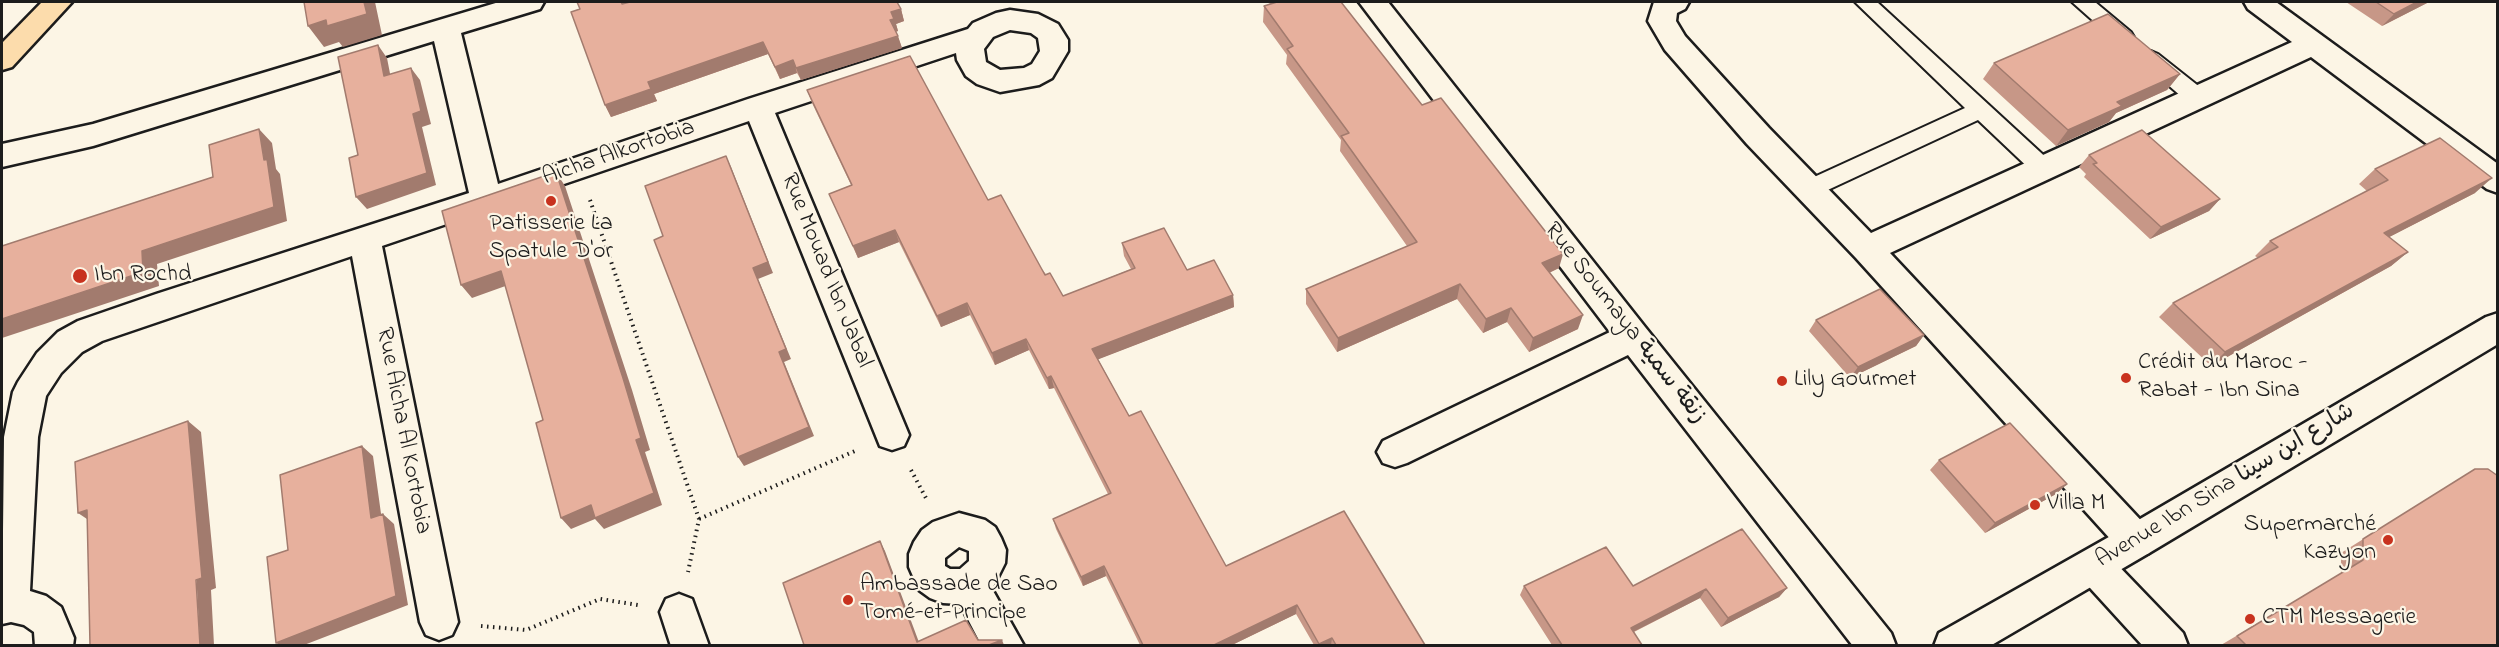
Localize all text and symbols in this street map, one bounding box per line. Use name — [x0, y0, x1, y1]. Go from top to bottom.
street label: Aicha Alkortobia — [539, 114, 699, 194]
street label: Rue Mouad Ibn Jabal — [773, 169, 877, 373]
marker: Patisserie La Spatule D'or — [544, 194, 558, 208]
place label: Patisserie La Spatule D'or — [489, 211, 613, 267]
street label: Rue Soumaya زنقة سمية — [1536, 217, 1712, 431]
place label: Ibn Rochd — [94, 262, 191, 290]
marker: Ibn Rochd — [71, 267, 89, 285]
street label: Rue Aicha Al Kortobia — [368, 325, 436, 537]
place label: Crédit du Maroc - Rabat - Ibn Sina — [2138, 350, 2307, 406]
place label: Lily Gourmet — [1794, 367, 1917, 395]
marker: Crédit du Maroc - Rabat - Ibn Sina — [2119, 371, 2133, 385]
marker: Lily Gourmet — [1775, 374, 1789, 388]
street label: Avenue Ibn Sina شارع ابن سينا — [2091, 398, 2361, 576]
place label: Villa M — [2047, 491, 2105, 519]
marker: Villa M — [2028, 498, 2042, 512]
place label: Supermarché Kazyon — [2244, 512, 2376, 568]
marker: Supermarché Kazyon — [2381, 533, 2395, 547]
place label: Ambassade de Sao Tomé-et-Principe — [860, 572, 1058, 628]
marker: Ambassade de Sao Tomé-et-Principe — [841, 593, 855, 607]
place label: CTM Messagerie — [2262, 605, 2416, 633]
marker: CTM Messagerie — [2243, 612, 2257, 626]

